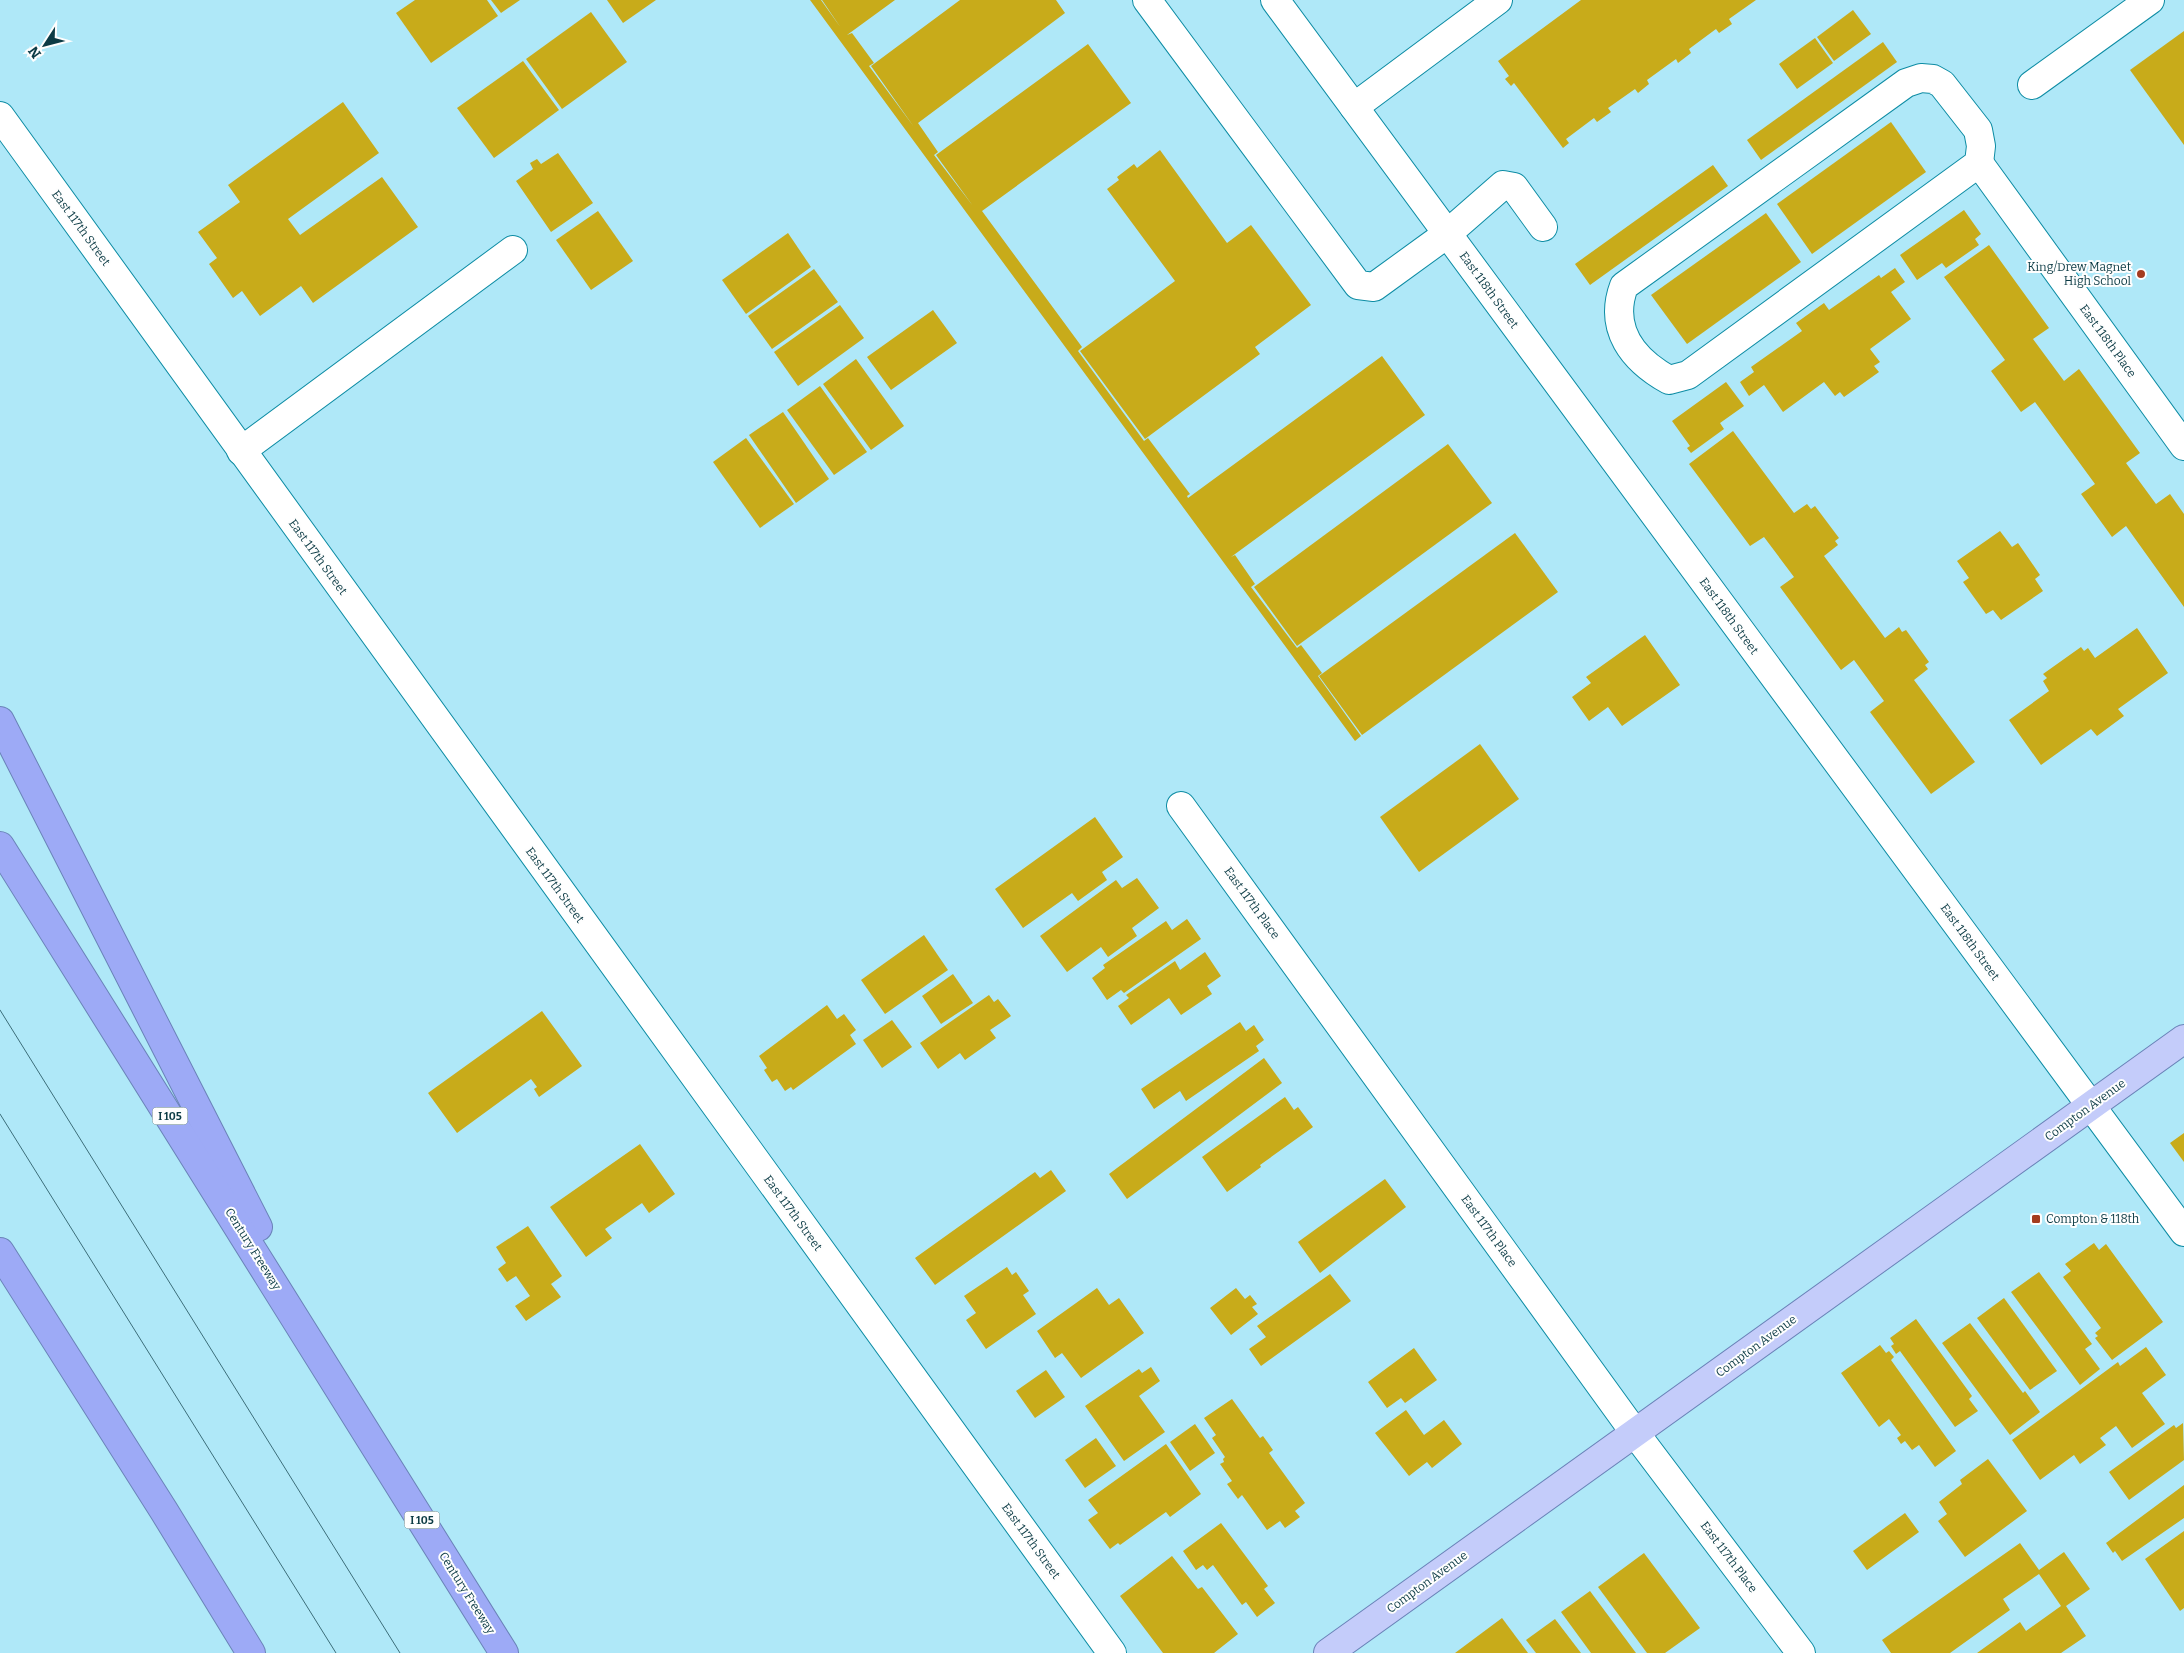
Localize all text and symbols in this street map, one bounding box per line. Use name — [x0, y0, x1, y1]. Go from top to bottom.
north arrow — [20, 20, 70, 70]
text: N — [25, 43, 45, 62]
street label: East 117th Street — [49, 188, 113, 269]
street label: East 118th Street — [1457, 249, 1522, 331]
place label: King/Drew Magnet High School — [2027, 260, 2132, 288]
marker: King/Drew Magnet High School — [2135, 268, 2147, 280]
street label: East 118th Place — [2077, 302, 2139, 380]
street label: East 117th Street — [286, 517, 350, 598]
street label: East 118th Street — [1697, 575, 1762, 657]
street label: East 117th Street — [523, 845, 587, 926]
street label: East 117th Place — [1221, 864, 1283, 942]
street label: East 118th Street — [1938, 901, 2003, 983]
street label: Compton Avenue — [2042, 1076, 2128, 1144]
road number: I 105 — [152, 1108, 188, 1124]
street label: East 117th Street — [761, 1173, 825, 1254]
street label: East 117th Place — [1458, 1192, 1520, 1270]
street label: Century Freeway — [222, 1205, 284, 1293]
place label: Compton & 118th — [2046, 1212, 2140, 1226]
marker: Compton & 118th — [2030, 1213, 2042, 1225]
street label: Compton Avenue — [1713, 1312, 1799, 1380]
street label: East 117th Street — [999, 1501, 1063, 1582]
road number: I 105 — [404, 1512, 440, 1528]
street label: East 117th Place — [1698, 1519, 1760, 1595]
street label: Compton Avenue — [1384, 1548, 1470, 1616]
street label: Century Freeway — [436, 1549, 498, 1637]

